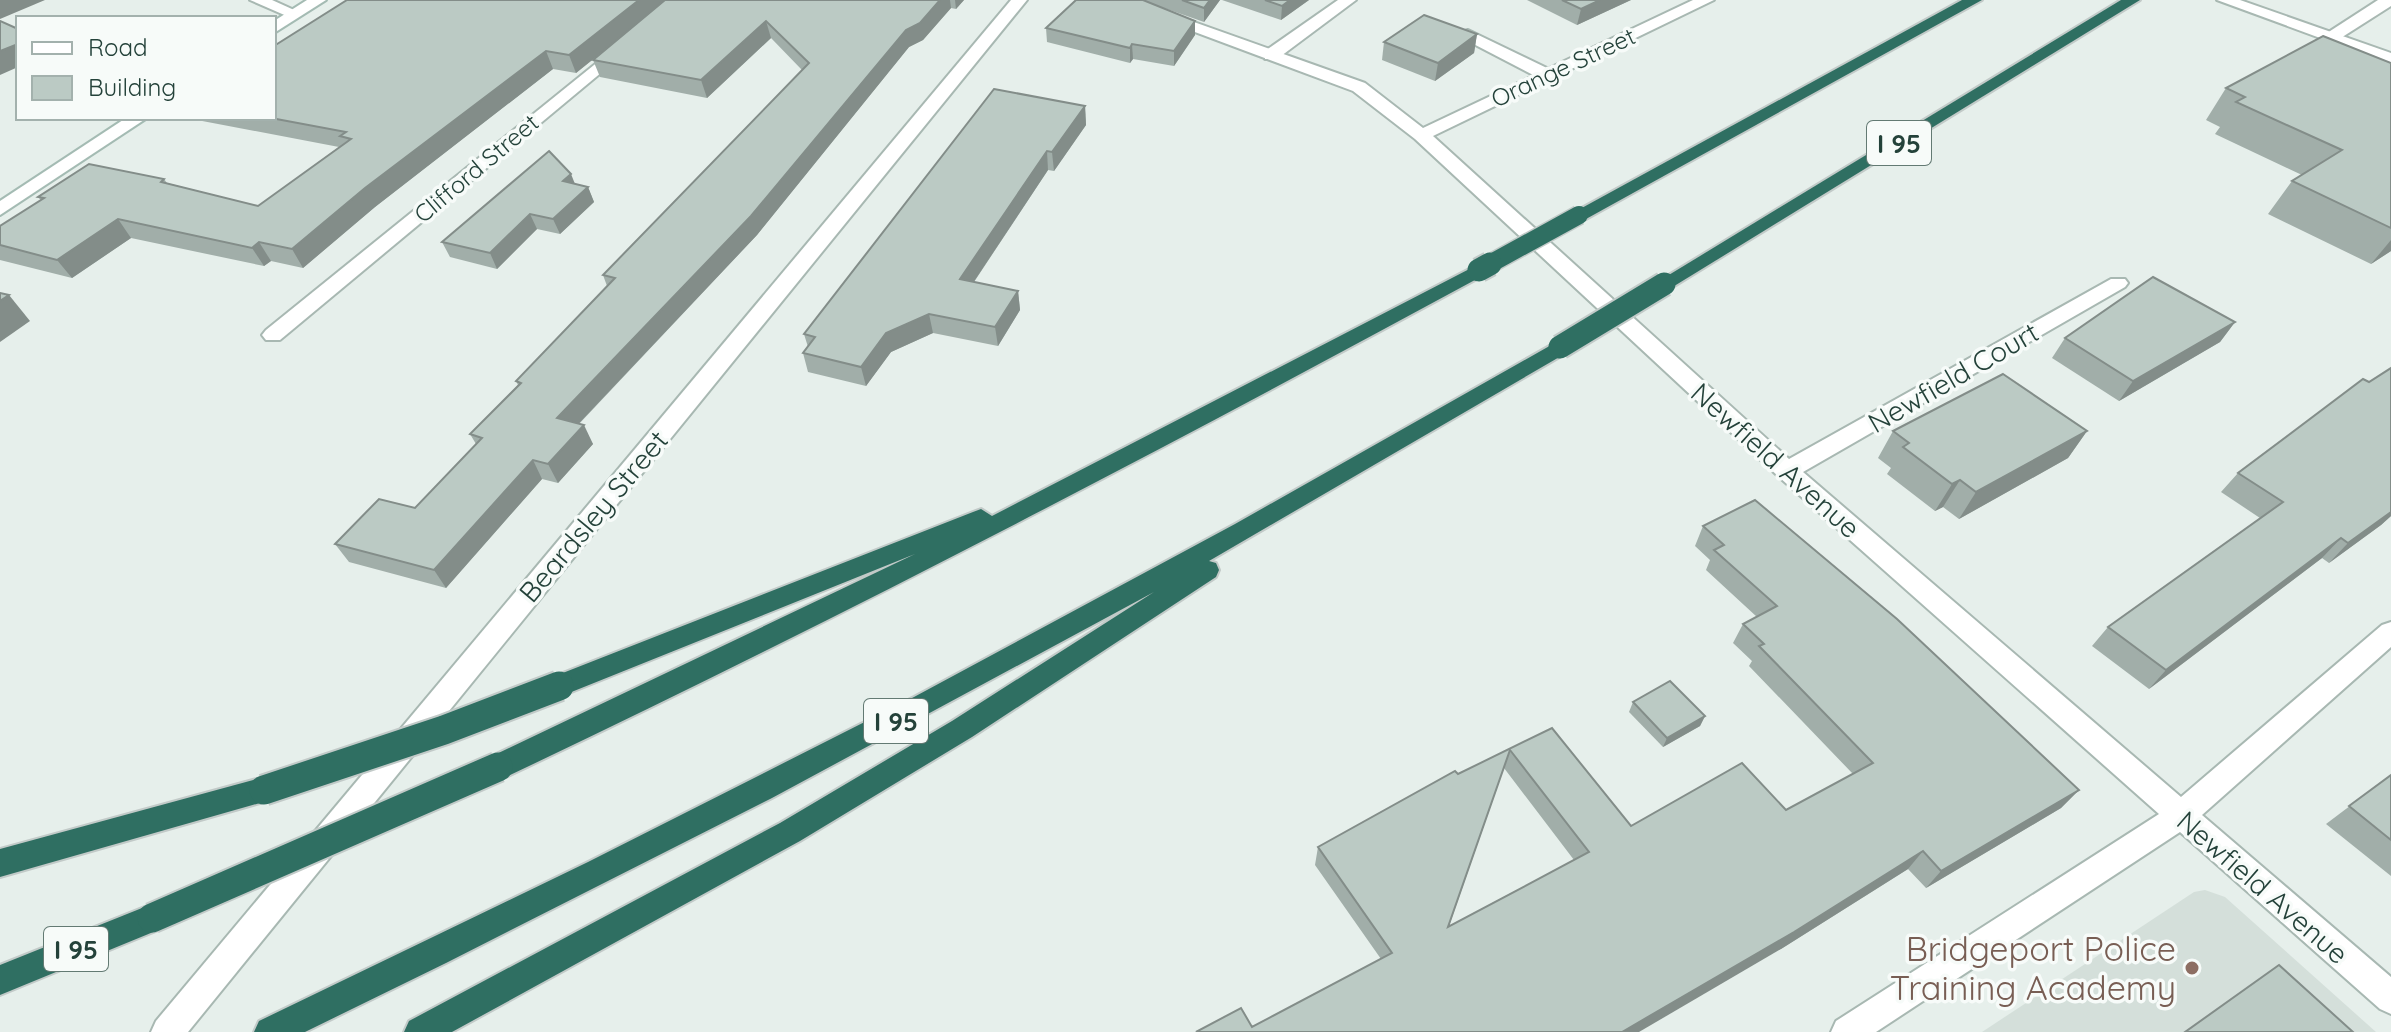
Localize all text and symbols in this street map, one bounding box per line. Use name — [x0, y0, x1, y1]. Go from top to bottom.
legend — [16, 16, 276, 120]
street label: Orange Street — [1486, 20, 1640, 114]
text: Road — [88, 32, 148, 62]
text: Building — [88, 72, 176, 102]
street label: Clifford Street — [408, 107, 544, 229]
road number: I 95 — [1867, 121, 1931, 165]
street label: Newfield Court — [1861, 314, 2045, 440]
street label: Newfield Avenue — [1684, 375, 1868, 545]
street label: Beardsley Street — [511, 423, 675, 609]
road number: I 95 — [864, 699, 928, 743]
street label: Newfield Avenue — [2170, 803, 2356, 971]
road number: I 95 — [44, 927, 108, 971]
place label: Bridgeport Police Training Academy — [1890, 927, 2176, 1009]
marker: Bridgeport Police Training Academy — [2183, 959, 2201, 977]

